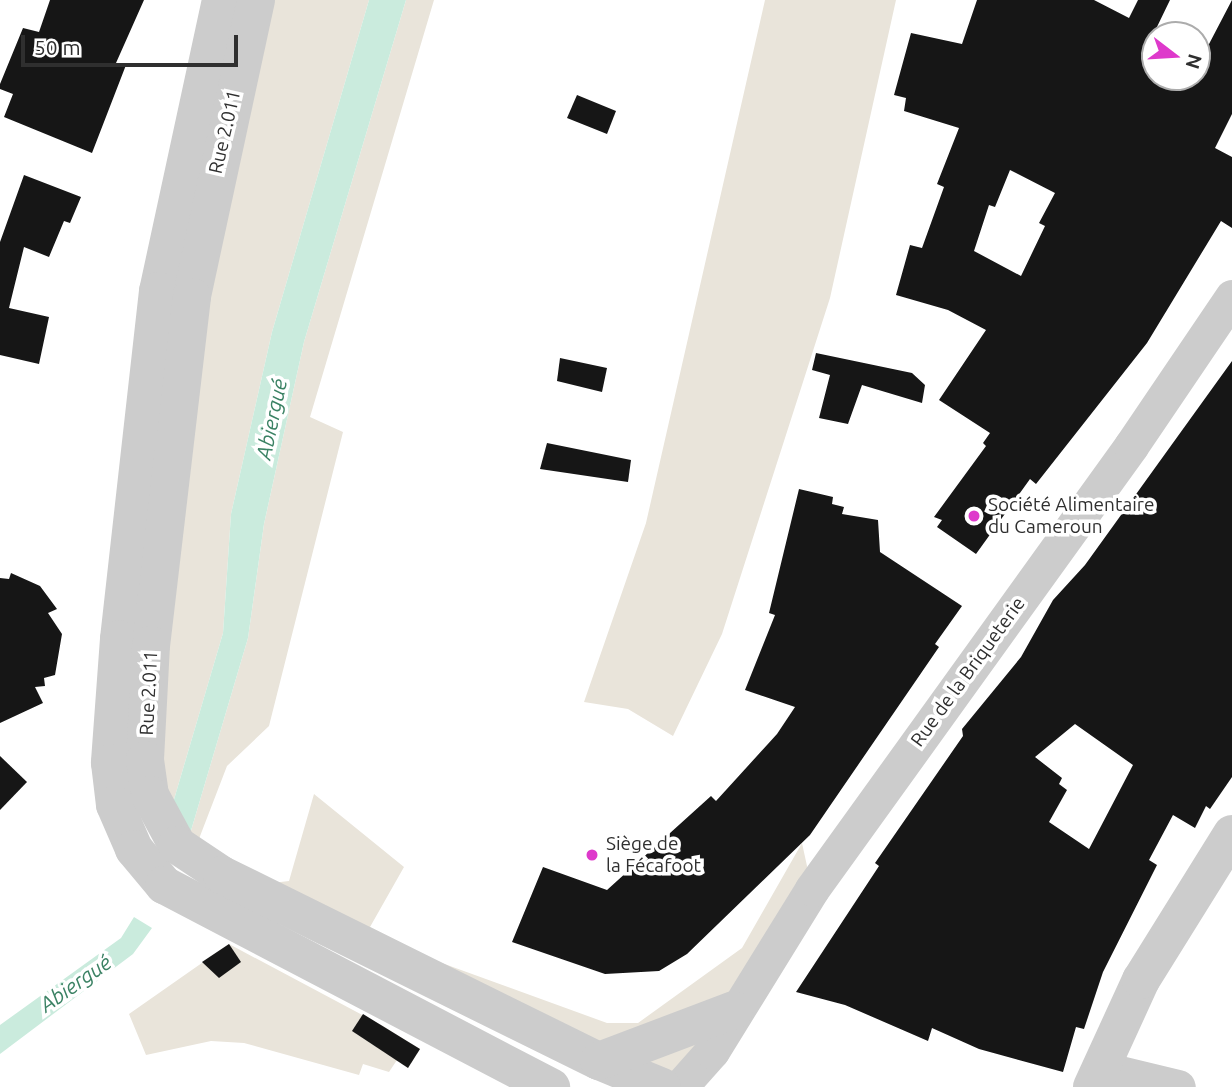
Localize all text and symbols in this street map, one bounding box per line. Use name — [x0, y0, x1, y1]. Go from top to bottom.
scale bar — [24, 21, 242, 65]
north arrow — [1141, 21, 1211, 91]
text: 50 m — [34, 35, 81, 59]
text: N — [1182, 52, 1207, 72]
street label: Rue 2.011 — [204, 88, 246, 176]
water label: Abiergué — [250, 376, 292, 462]
place label: Société Alimentaire du Cameroun — [988, 494, 1154, 538]
marker: Société Alimentaire du Cameroun — [966, 508, 982, 524]
street label: Rue de la Briqueterie — [906, 593, 1030, 751]
street label: Rue 2.011 — [135, 650, 163, 736]
place label: Siège de la Fécafoot — [606, 833, 701, 877]
marker: Siège de la Fécafoot — [584, 847, 600, 863]
water label: Abiergué — [34, 949, 116, 1017]

